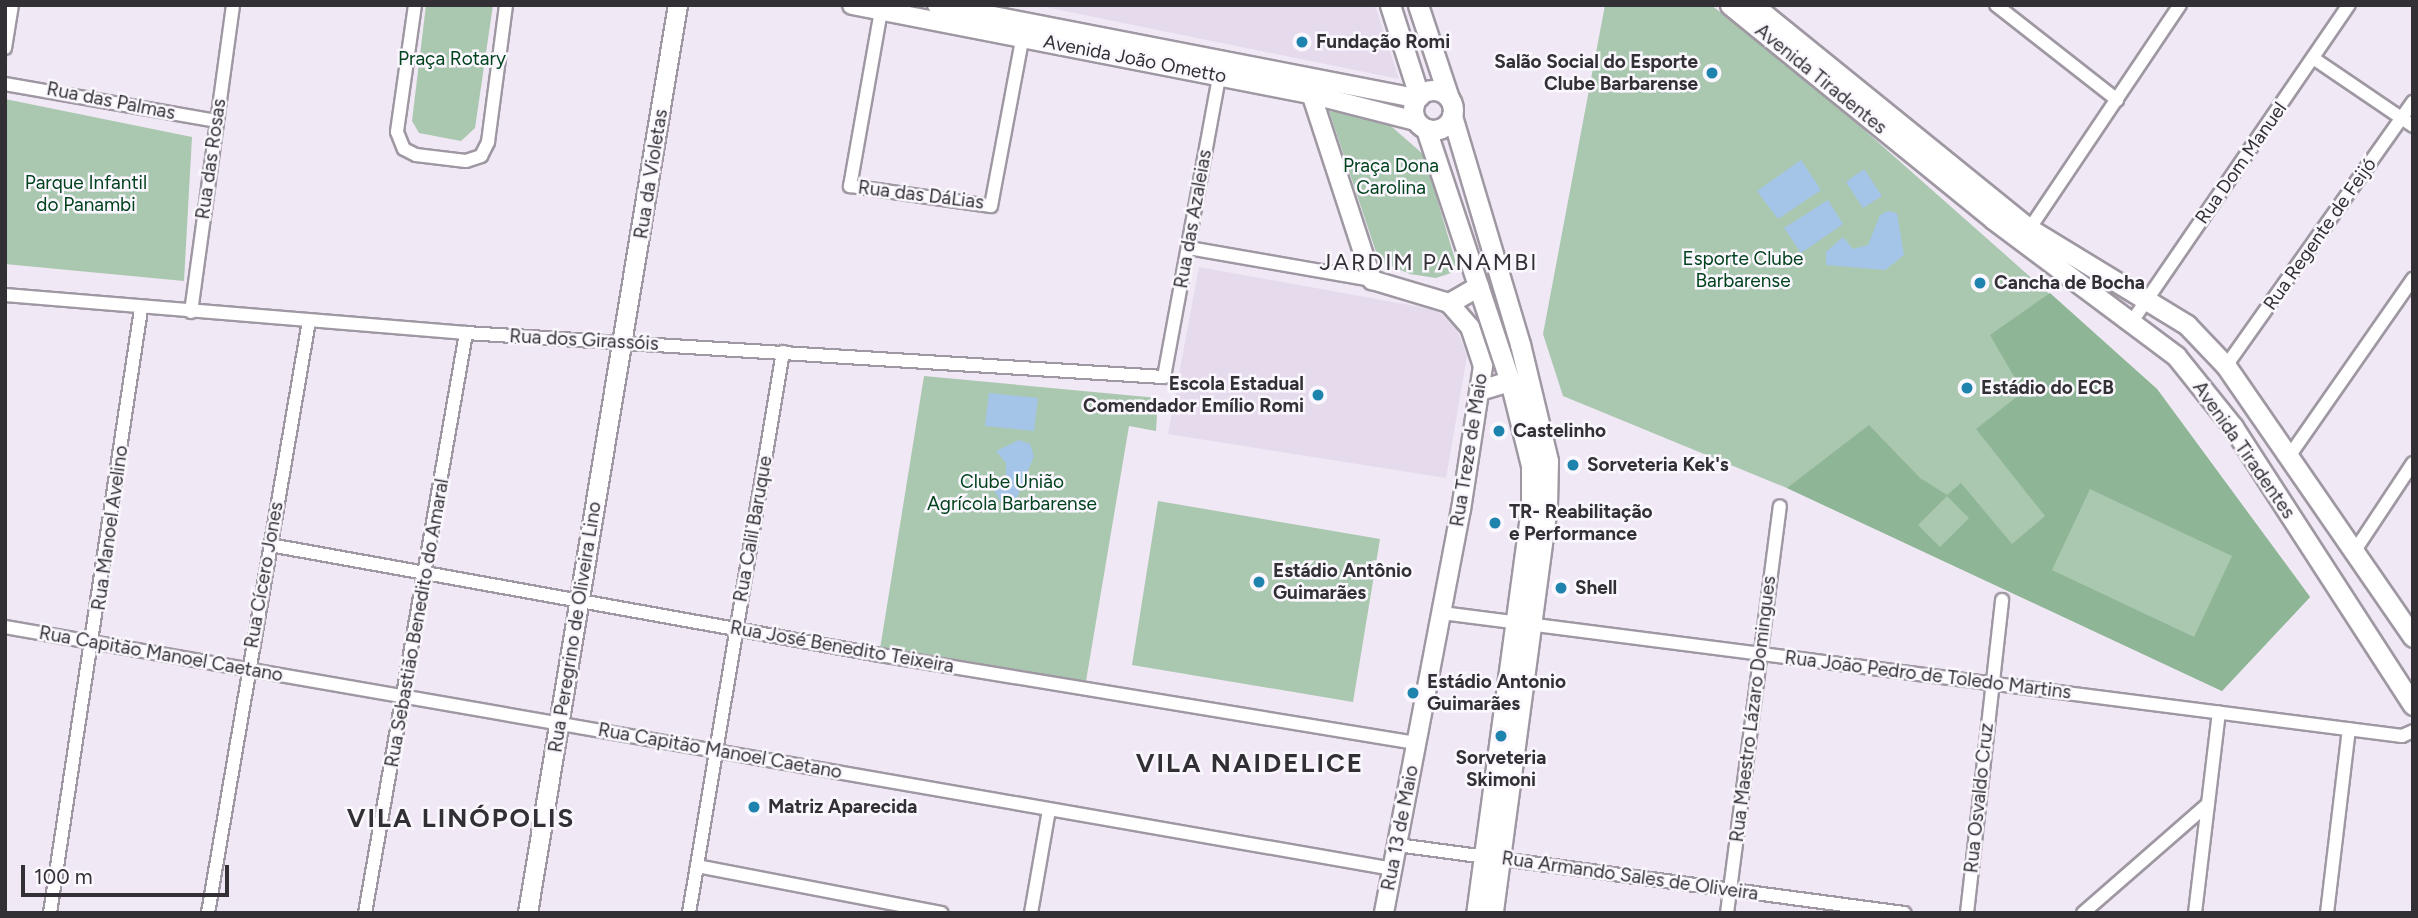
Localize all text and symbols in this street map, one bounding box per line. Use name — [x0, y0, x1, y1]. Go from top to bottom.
street label: Avenida Tiradentes — [1751, 19, 1891, 139]
street label: Avenida João Ometto — [1042, 30, 1228, 88]
place label: Fundação Romi — [1316, 31, 1450, 53]
marker: Fundação Romi — [1294, 34, 1310, 50]
park label: Praça Rotary — [398, 48, 506, 70]
place label: Salão Social do Esporte Clube Barbarense — [1494, 51, 1698, 95]
marker: Salão Social do Esporte Clube Barbarense — [1704, 65, 1720, 81]
street label: Rua das Palmas — [45, 77, 177, 125]
street label: Rua das Rosas — [191, 97, 231, 221]
street label: Rua Dom Manuel — [2191, 98, 2291, 228]
street label: Rua da Violetas — [629, 107, 673, 241]
street label: Rua das Azaleias — [1170, 148, 1216, 290]
street label: Rua Regente de Feijó — [2259, 153, 2381, 315]
park label: Praça Dona Carolina — [1343, 155, 1439, 199]
park label: Parque Infantil do Panambi — [25, 172, 147, 216]
street label: Rua das DáLias — [857, 176, 985, 214]
district label: JARDIM PANAMBI — [1321, 248, 1537, 276]
park label: Esporte Clube Barbarense — [1683, 248, 1803, 292]
place label: Cancha de Bocha — [1994, 272, 2145, 294]
marker: Cancha de Bocha — [1972, 275, 1988, 291]
street label: Rua dos Girassóis — [509, 325, 659, 355]
street label: Rua Treze de Maio — [1446, 372, 1492, 528]
place label: Escola Estadual Comendador Emílio Romi — [1083, 373, 1304, 417]
place label: Estádio do ECB — [1981, 377, 2114, 399]
street label: Avenida Tiradentes — [2188, 377, 2300, 523]
marker: Estádio do ECB — [1959, 380, 1975, 396]
marker: Escola Estadual Comendador Emílio Romi — [1310, 387, 1326, 403]
place label: Castelinho — [1513, 420, 1606, 442]
marker: Castelinho — [1491, 423, 1507, 439]
street label: Rua Manoel Avelino — [87, 444, 133, 612]
street label: Rua Calil Baruque — [729, 454, 777, 604]
place label: Sorveteria Kek's — [1587, 454, 1729, 476]
marker: Sorveteria Kek's — [1565, 457, 1581, 473]
park label: Clube União Agrícola Barbarense — [927, 471, 1097, 515]
street label: Rua Sebastião Benedito do Amaral — [380, 477, 454, 769]
street label: Rua Cícero Jones — [240, 500, 288, 650]
street label: Rua Peregrino de Oliveira Lino — [544, 500, 606, 754]
place label: TR- Reabilitação e Performance — [1509, 501, 1653, 545]
marker: TR- Reabilitação e Performance — [1487, 515, 1503, 531]
place label: Estádio Antônio Guimarães — [1273, 560, 1412, 604]
marker: Estádio Antônio Guimarães — [1251, 574, 1267, 590]
street label: Rua Maestro Lázaro Domingues — [1725, 575, 1781, 843]
place label: Shell — [1575, 577, 1617, 599]
marker: Shell — [1553, 580, 1569, 596]
street label: Rua José Benedito Teixeira — [728, 616, 956, 678]
street label: Rua Capitão Manoel Caetano — [37, 621, 285, 687]
street label: Rua João Pedro de Toledo Martins — [1783, 646, 2073, 704]
place label: Estádio Antonio Guimarães — [1427, 671, 1566, 715]
marker: Estádio Antonio Guimarães — [1405, 685, 1421, 701]
street label: Rua Capitão Manoel Caetano — [596, 718, 844, 784]
street label: Rua Osvaldo Cruz — [1960, 722, 1998, 874]
marker: Sorveteria Skimoni — [1493, 728, 1509, 744]
place label: Sorveteria Skimoni — [1456, 747, 1546, 791]
district label: VILA NAIDELICE — [1138, 748, 1362, 780]
street label: Rua 13 de Maio — [1377, 763, 1423, 893]
place label: Matriz Aparecida — [768, 796, 917, 818]
marker: Matriz Aparecida — [746, 799, 762, 815]
district label: VILA LINÓPOLIS — [349, 803, 573, 835]
street label: Rua Armando Sales de Oliveira — [1500, 847, 1760, 905]
scale bar — [24, 852, 233, 896]
text: 100 m — [34, 864, 93, 889]

